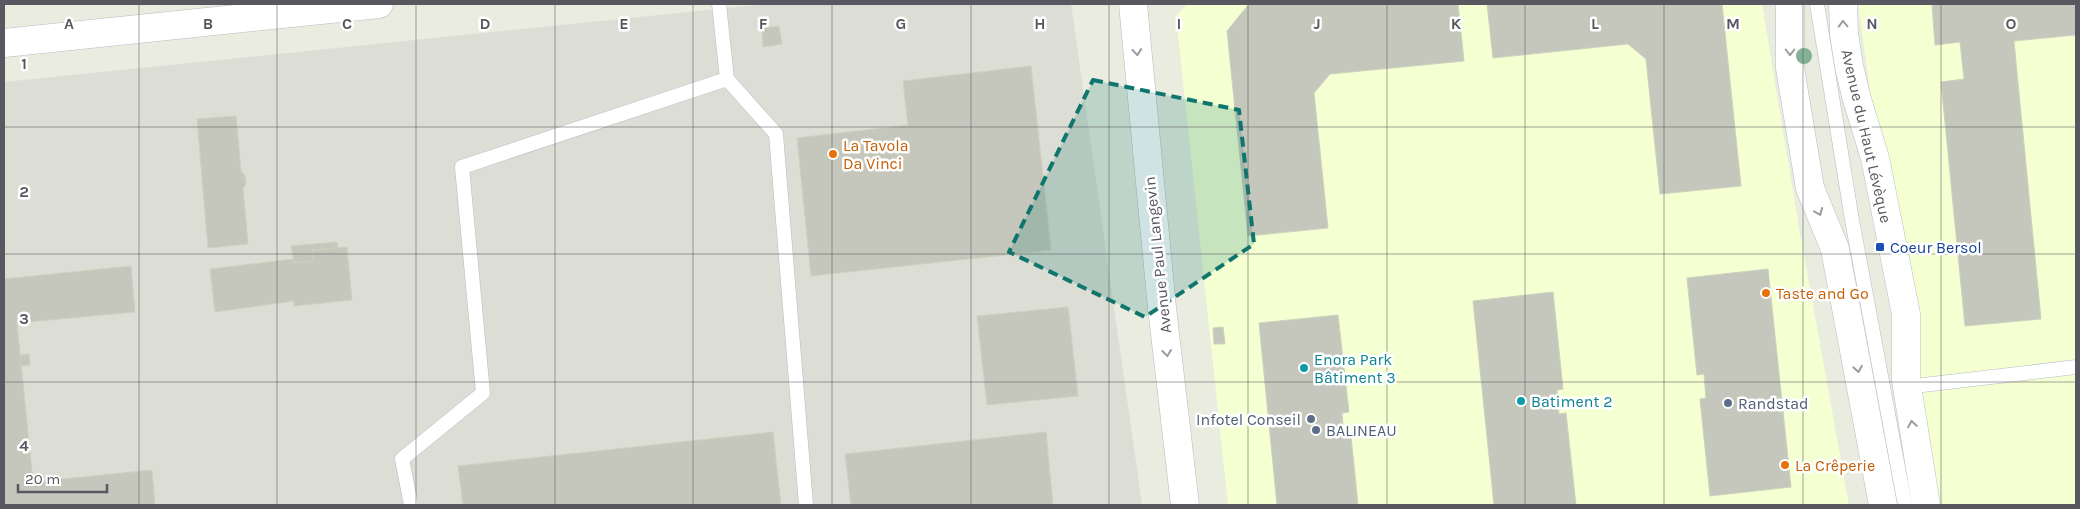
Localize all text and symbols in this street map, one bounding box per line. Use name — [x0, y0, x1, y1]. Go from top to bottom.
text: A — [64, 14, 74, 33]
text: B — [203, 14, 213, 33]
text: C — [342, 14, 352, 33]
text: D — [480, 14, 491, 33]
text: E — [619, 14, 629, 33]
text: F — [759, 14, 768, 33]
text: G — [896, 14, 906, 33]
text: H — [1034, 14, 1046, 33]
text: I — [1177, 14, 1181, 33]
text: J — [1313, 14, 1321, 33]
text: K — [1451, 14, 1462, 33]
text: L — [1591, 14, 1599, 33]
text: M — [1726, 14, 1740, 33]
text: N — [1866, 14, 1878, 33]
text: O — [2006, 14, 2017, 33]
one-way arrow — [1838, 20, 1849, 28]
street label: Avenue du Haut Lévèque — [1837, 47, 1896, 225]
one-way arrow — [1131, 49, 1142, 57]
one-way arrow — [1785, 49, 1795, 57]
text: 1 — [21, 54, 27, 73]
place label: La Tavola Da Vinci — [843, 136, 909, 173]
marker: La Tavola Da Vinci — [827, 148, 839, 160]
street label: Avenue Paul Langevin — [1140, 176, 1175, 334]
text: 2 — [19, 182, 29, 201]
one-way arrow — [1814, 207, 1824, 215]
place label: Coeur Bersol — [1890, 238, 1982, 257]
marker: Coeur Bersol — [1874, 241, 1886, 253]
place label: Taste and Go — [1776, 284, 1869, 303]
marker: Taste and Go — [1760, 287, 1772, 299]
text: 3 — [19, 309, 29, 328]
one-way arrow — [1161, 350, 1172, 358]
place label: Enora Park Bâtiment 3 — [1314, 350, 1396, 387]
marker: Enora Park Bâtiment 3 — [1298, 362, 1310, 374]
one-way arrow — [1853, 364, 1863, 373]
place label: Batiment 2 — [1531, 392, 1612, 411]
place label: Randstad — [1738, 394, 1808, 413]
marker: Batiment 2 — [1515, 395, 1527, 407]
marker: Randstad — [1722, 397, 1734, 409]
place label: Infotel Conseil — [1196, 410, 1301, 429]
marker: Infotel Conseil — [1305, 413, 1317, 425]
one-way arrow — [1908, 419, 1918, 428]
place label: BALINEAU — [1326, 421, 1397, 440]
marker: BALINEAU — [1310, 424, 1322, 436]
text: 4 — [19, 436, 29, 455]
place label: La Crêperie — [1795, 456, 1875, 475]
marker: La Crêperie — [1779, 459, 1791, 471]
scale bar — [18, 462, 106, 494]
text: 20 m — [25, 470, 60, 488]

